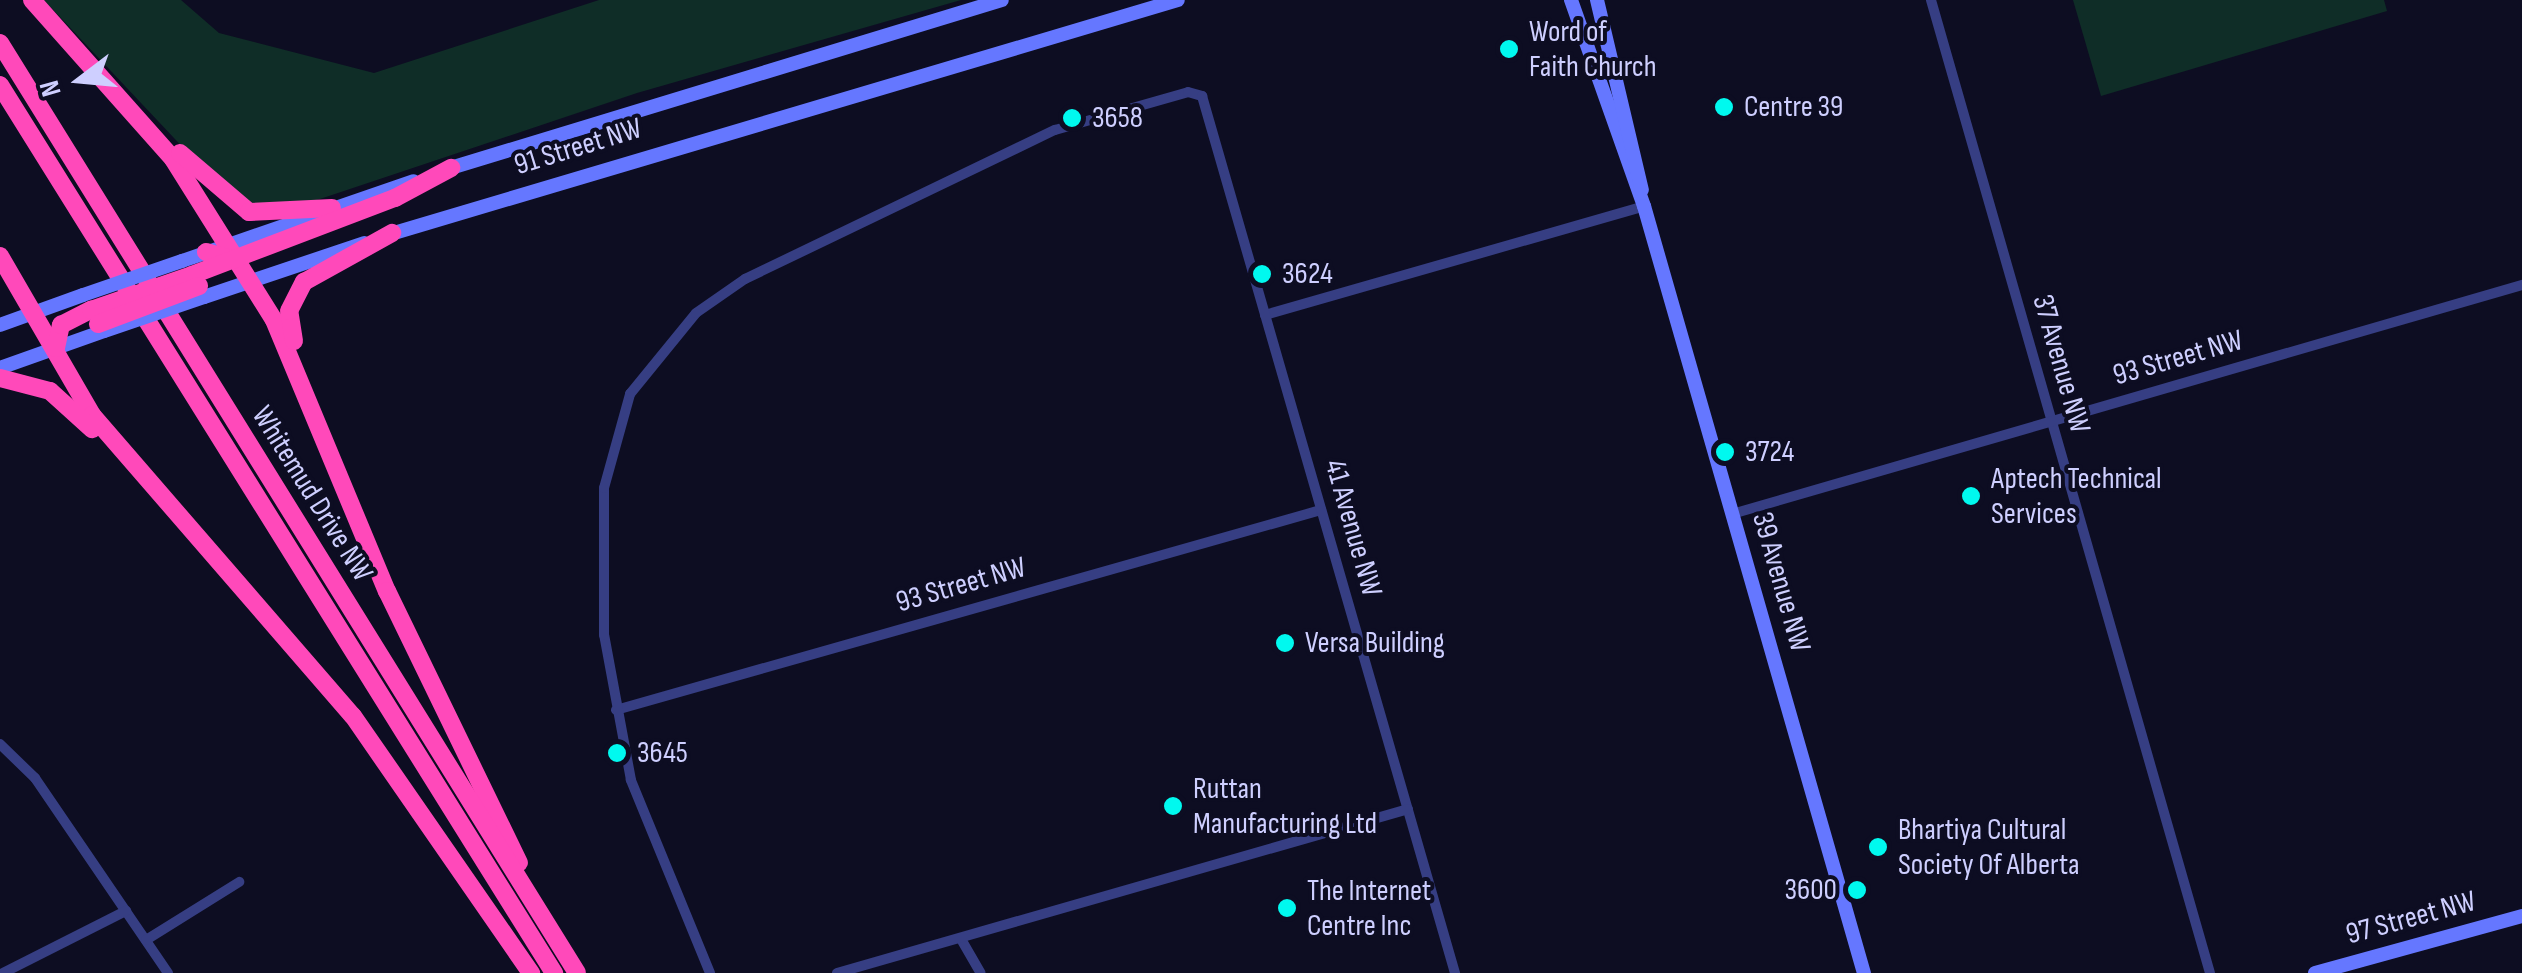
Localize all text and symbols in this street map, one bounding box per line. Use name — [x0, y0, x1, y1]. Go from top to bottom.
place label: Word of Faith Church — [1529, 14, 1657, 84]
north arrow — [30, 30, 130, 130]
marker: Word of Faith Church — [1498, 38, 1520, 60]
text: N — [33, 77, 69, 100]
place label: Centre 39 — [1744, 89, 1843, 125]
marker: Centre 39 — [1713, 96, 1735, 118]
place label: 3658 — [1092, 100, 1143, 136]
marker: 3658 — [1061, 107, 1083, 129]
street label: 91 Street NW — [510, 111, 646, 183]
place label: 3624 — [1282, 256, 1333, 292]
marker: 3624 — [1251, 263, 1273, 285]
street label: 37 Avenue NW — [2024, 291, 2098, 437]
street label: 93 Street NW — [2109, 322, 2247, 394]
street label: Whitemud Drive NW — [244, 400, 380, 588]
place label: 3724 — [1745, 434, 1794, 470]
marker: 3724 — [1714, 441, 1736, 463]
street label: 41 Avenue NW — [1316, 455, 1390, 601]
place label: Aptech Technical Services — [1991, 461, 2162, 532]
marker: Aptech Technical Services — [1960, 485, 1982, 507]
street label: 39 Avenue NW — [1744, 508, 1818, 656]
street label: 93 Street NW — [892, 549, 1030, 621]
place label: Versa Building — [1305, 625, 1445, 661]
marker: Versa Building — [1274, 632, 1296, 654]
place label: 3645 — [637, 735, 688, 771]
marker: 3645 — [606, 742, 628, 764]
place label: Ruttan Manufacturing Ltd — [1193, 771, 1377, 842]
marker: Ruttan Manufacturing Ltd — [1162, 795, 1184, 817]
place label: Bhartiya Cultural Society Of Alberta — [1898, 812, 2079, 882]
marker: Bhartiya Cultural Society Of Alberta — [1867, 836, 1889, 858]
place label: 3600 — [1785, 872, 1837, 908]
place label: The Internet Centre Inc — [1307, 873, 1431, 944]
marker: 3600 — [1846, 879, 1868, 901]
street label: 97 Street NW — [2342, 883, 2480, 953]
marker: The Internet Centre Inc — [1276, 897, 1298, 919]

